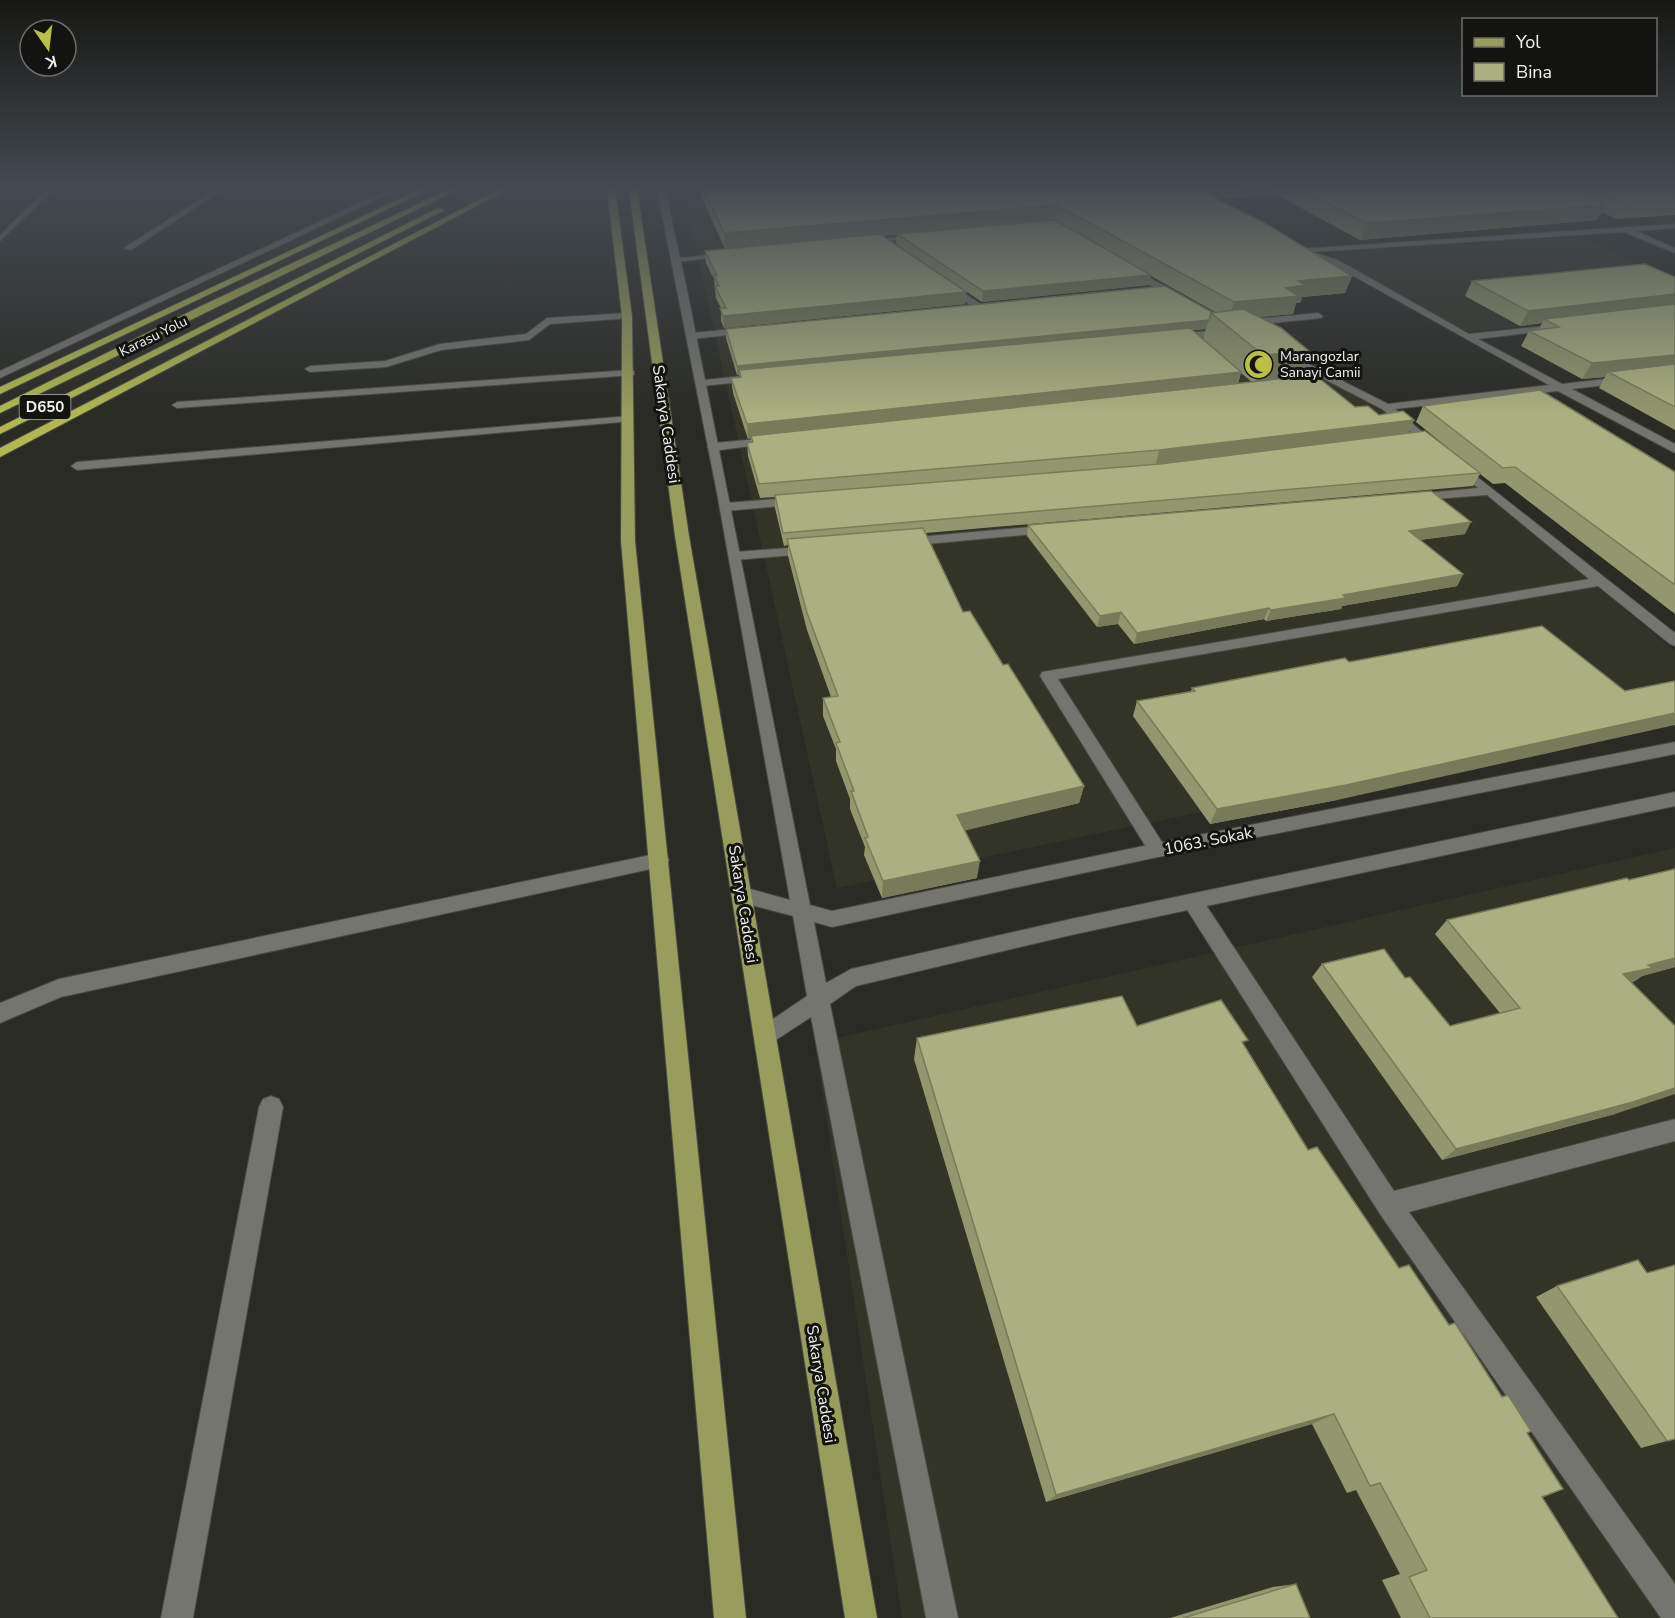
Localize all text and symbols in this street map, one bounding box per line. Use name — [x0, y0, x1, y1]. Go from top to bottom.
north arrow — [18, 18, 78, 78]
legend — [1462, 18, 1657, 96]
text: Yol — [1515, 30, 1541, 54]
text: K — [42, 50, 59, 74]
text: Bina — [1516, 60, 1552, 84]
street label: Karasu Yolu — [116, 312, 191, 361]
place label: Marangozlar Sanayi Camii — [1280, 347, 1360, 382]
mosque icon: Marangozlar Sanayi Camii — [1243, 348, 1275, 380]
street label: Sakarya Caddesi — [647, 364, 685, 485]
road number: D650 — [20, 395, 70, 419]
street label: 1063. Sokak — [1162, 821, 1255, 860]
street label: Sakarya Caddesi — [723, 844, 763, 965]
street label: Sakarya Caddesi — [801, 1324, 841, 1445]

